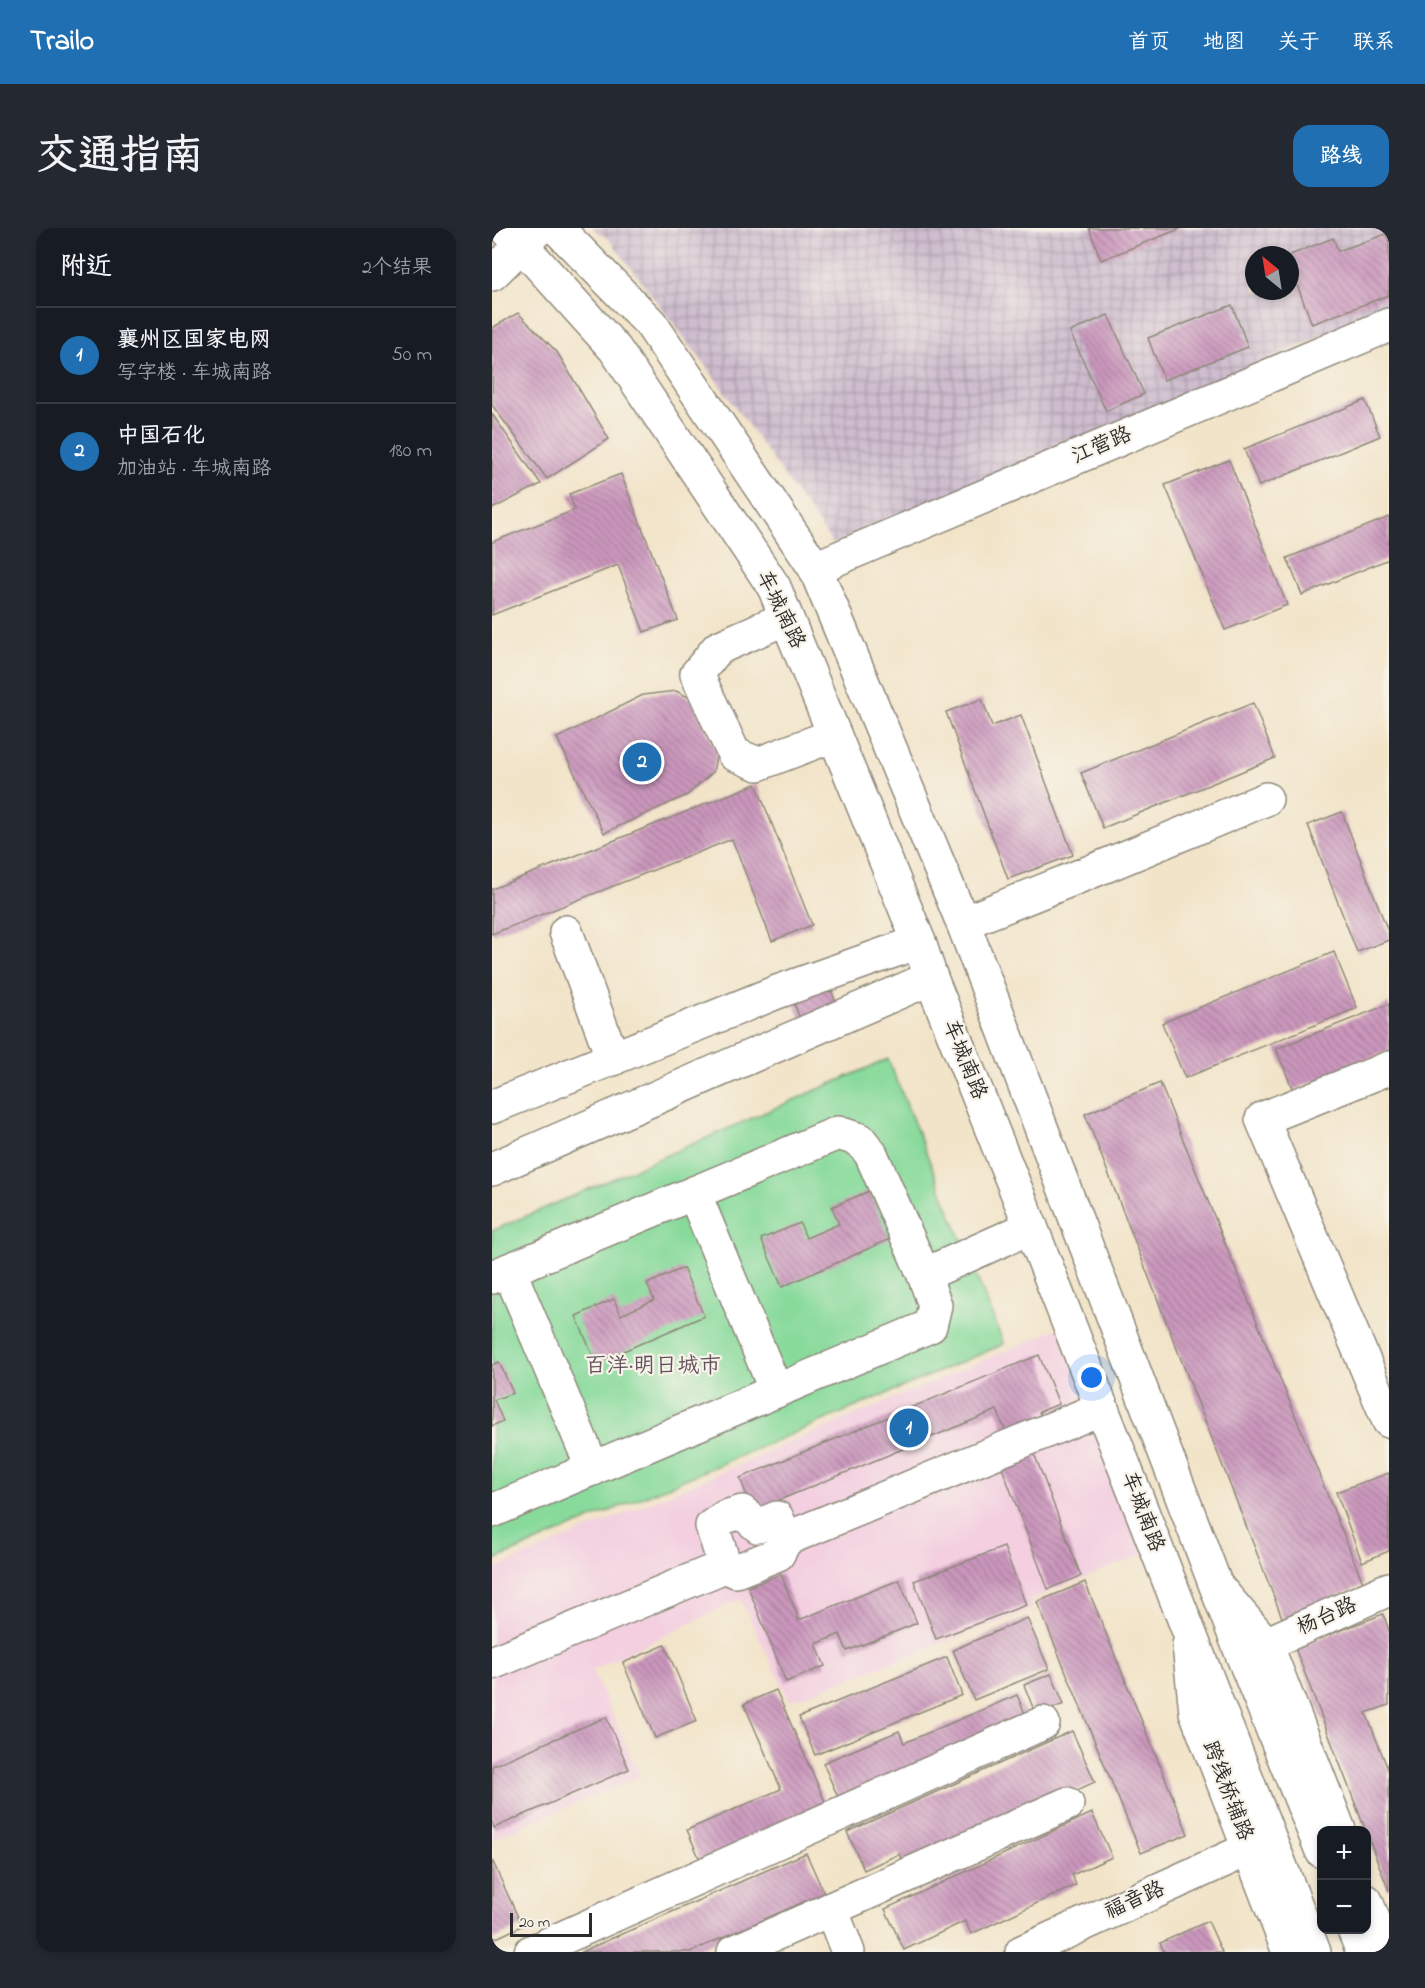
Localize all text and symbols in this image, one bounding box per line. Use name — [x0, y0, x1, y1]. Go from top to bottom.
text: Trailo — [30, 22, 94, 63]
text: 首页 — [1128, 28, 1170, 58]
text: 地图 — [1203, 28, 1245, 58]
text: 关于 — [1278, 28, 1320, 58]
text: 联系 — [1353, 28, 1395, 58]
button: 路线 — [1293, 125, 1389, 187]
text: 交通指南 — [36, 127, 204, 188]
north arrow — [1245, 246, 1299, 300]
text: 附近 — [60, 249, 112, 287]
text: 2个结果 — [362, 254, 432, 283]
text: 襄州区国家电网 — [117, 325, 271, 357]
text: 1 — [76, 341, 83, 370]
text: 50 m — [391, 341, 432, 370]
text: 写字楼 · 车城南路 — [117, 359, 271, 388]
street label: 江营路 — [1067, 420, 1137, 472]
text: 中国石化 — [117, 421, 205, 453]
text: 2 — [75, 437, 84, 466]
text: 180 m — [389, 437, 432, 466]
text: 加油站 · 车城南路 — [117, 455, 271, 484]
street label: 车城南路 — [748, 566, 812, 654]
pin: 2 — [622, 740, 662, 784]
street label: 车城南路 — [934, 1015, 994, 1105]
district label: 百洋·明日城市 — [585, 1351, 721, 1383]
your location — [1077, 1363, 1106, 1392]
pin: 1 — [890, 1406, 928, 1450]
street label: 车城南路 — [1113, 1467, 1171, 1557]
street label: 杨台路 — [1292, 1590, 1362, 1644]
street label: 跨线桥辅路 — [1194, 1737, 1260, 1845]
map controls — [1317, 1826, 1371, 1934]
button: + — [1317, 1826, 1371, 1880]
street label: 福音路 — [1100, 1874, 1170, 1928]
button: − — [1317, 1880, 1371, 1934]
scale bar — [510, 1910, 592, 1938]
text: 20 m — [519, 1911, 550, 1935]

